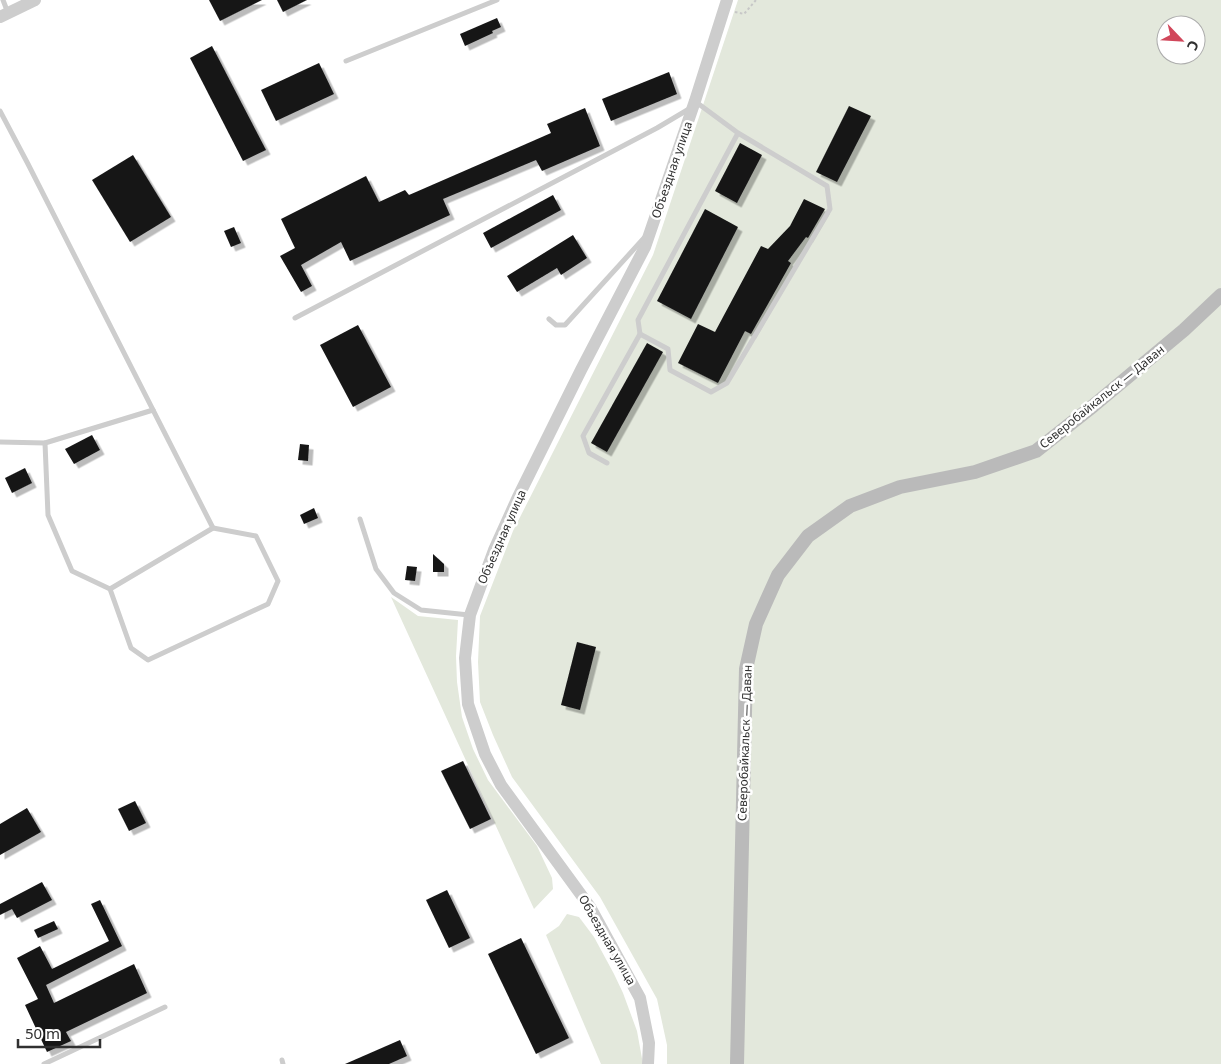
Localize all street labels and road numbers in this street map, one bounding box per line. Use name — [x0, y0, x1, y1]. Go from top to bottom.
street label: Объездная улица — [647, 119, 696, 221]
street label: Северобайкальск — Даван — [1036, 341, 1168, 452]
street label: Объездная улица — [473, 487, 530, 587]
street label: Северобайкальск — Даван — [733, 664, 756, 821]
street label: Объездная улица — [575, 892, 640, 988]

